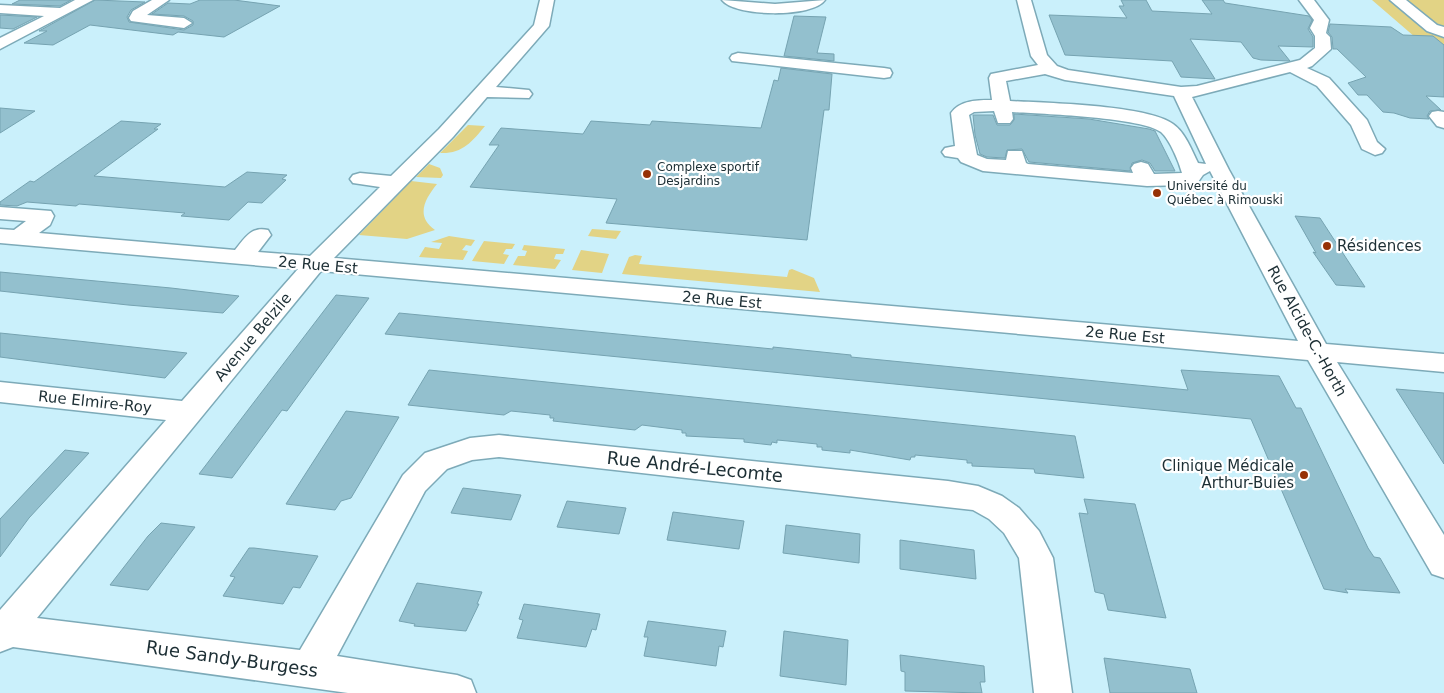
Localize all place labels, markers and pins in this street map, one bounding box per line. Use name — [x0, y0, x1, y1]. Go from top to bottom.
place label: Complexe sportif Desjardins — [657, 160, 760, 188]
marker: Complexe sportif Desjardins — [641, 168, 653, 180]
place label: Université du Québec à Rimouski — [1167, 179, 1283, 207]
marker: Université du Québec à Rimouski — [1151, 187, 1163, 199]
place label: Résidences — [1337, 237, 1422, 255]
marker: Résidences — [1321, 240, 1333, 252]
place label: Clinique Médicale Arthur-Buies — [1162, 457, 1294, 492]
marker: Clinique Médicale Arthur-Buies — [1298, 469, 1310, 481]

